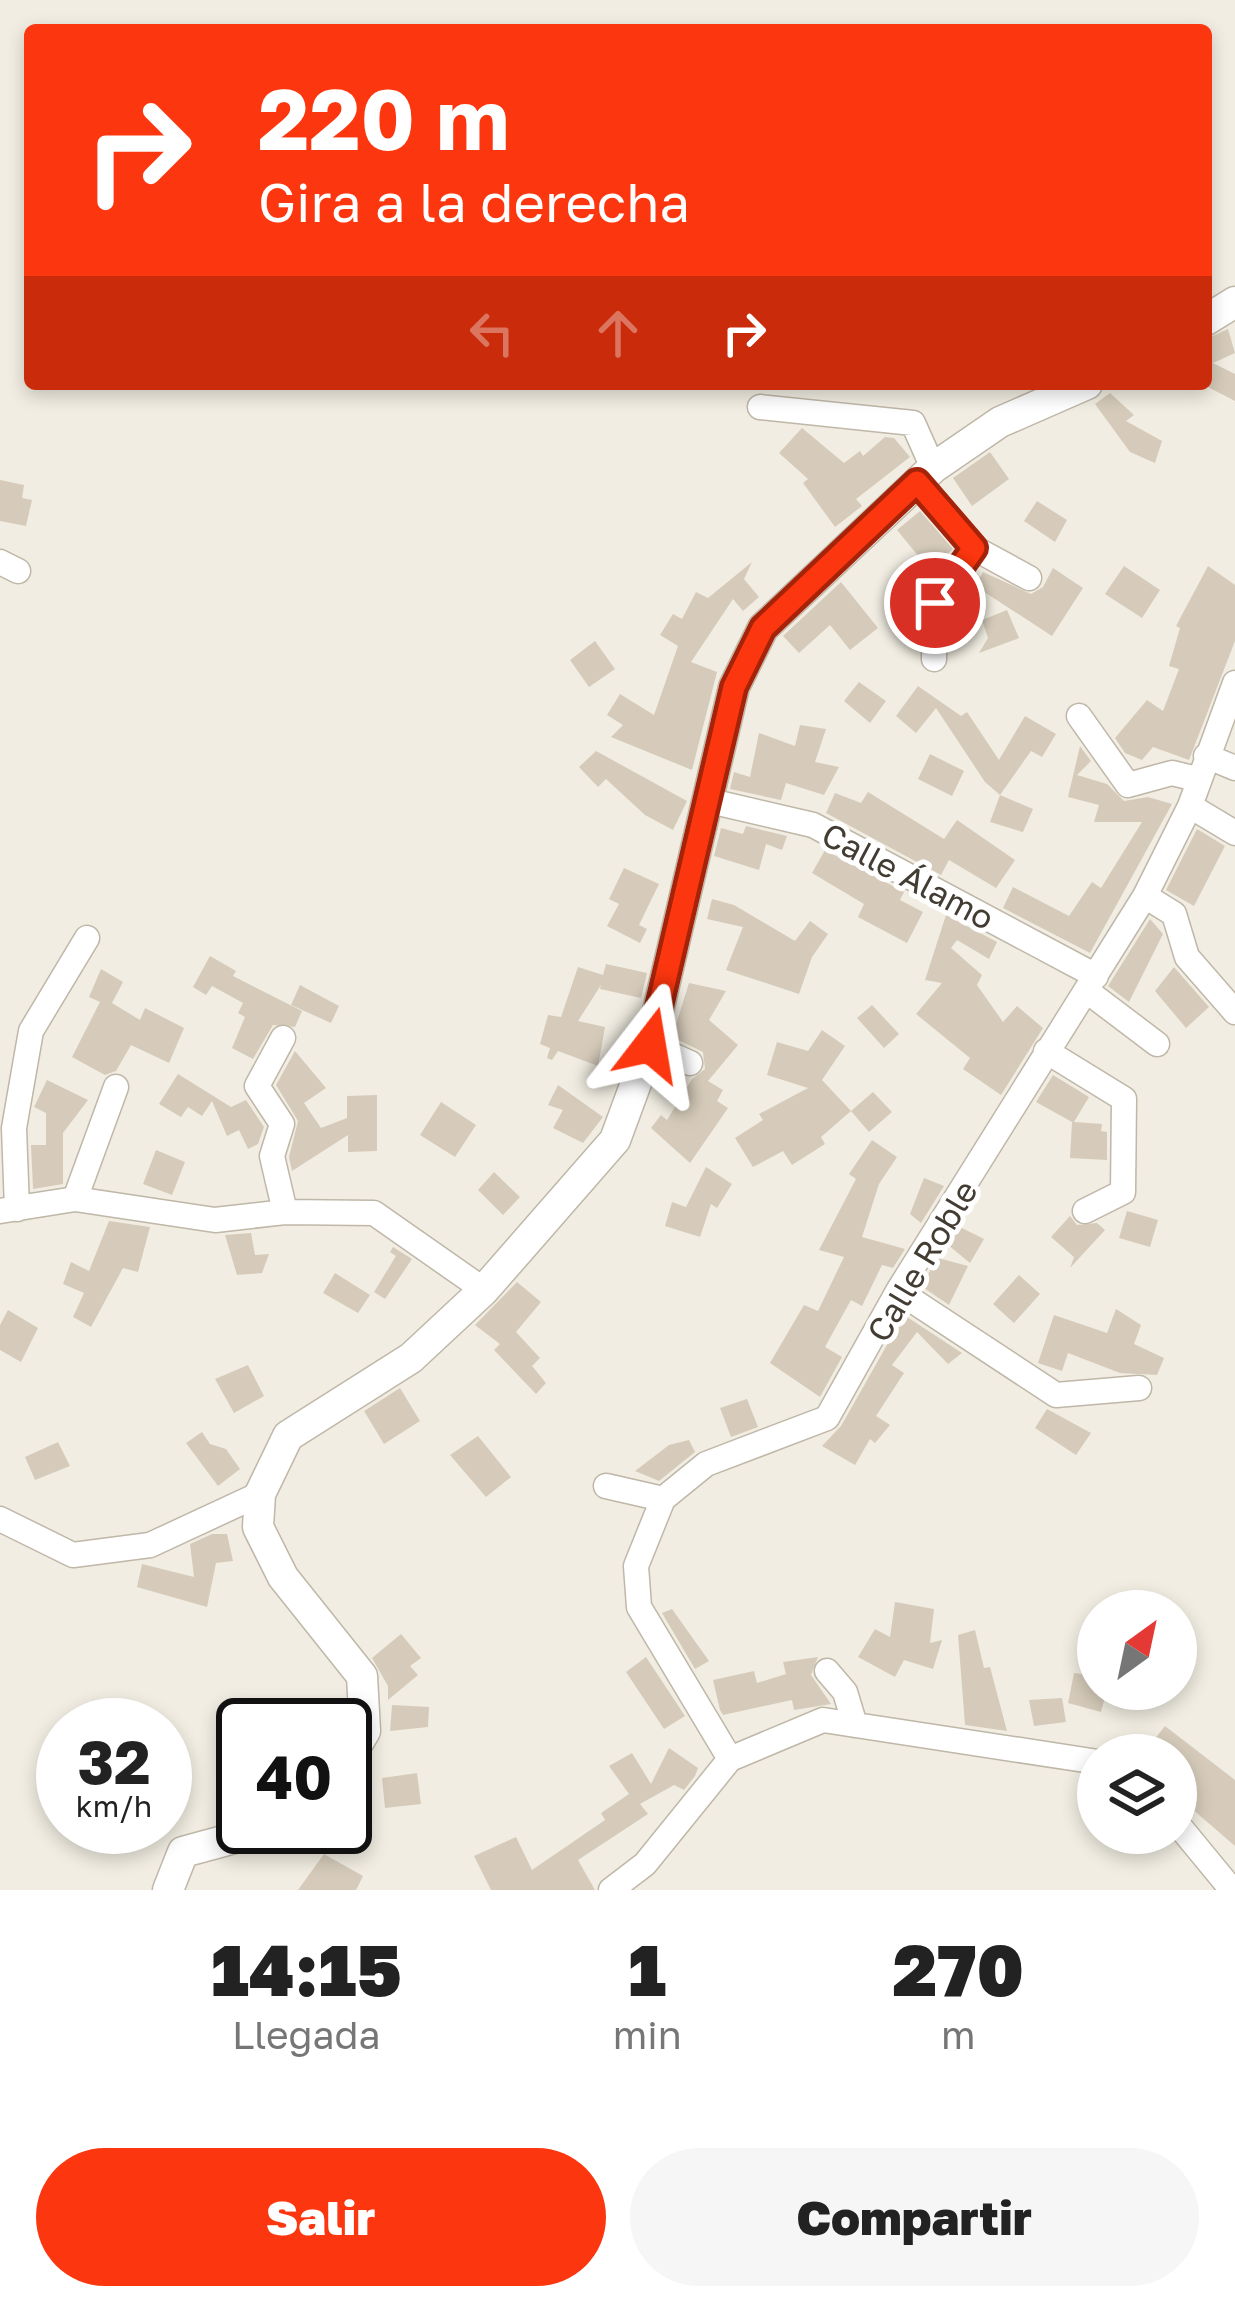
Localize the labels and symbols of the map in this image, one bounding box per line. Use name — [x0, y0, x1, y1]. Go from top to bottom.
pin — [884, 552, 986, 654]
street label: Calle Álamo — [816, 814, 1001, 937]
position arrow — [587, 982, 713, 1108]
street label: Calle Roble — [858, 1173, 985, 1348]
north arrow — [1077, 1590, 1197, 1710]
speed limit sign: 40 — [216, 1698, 372, 1854]

